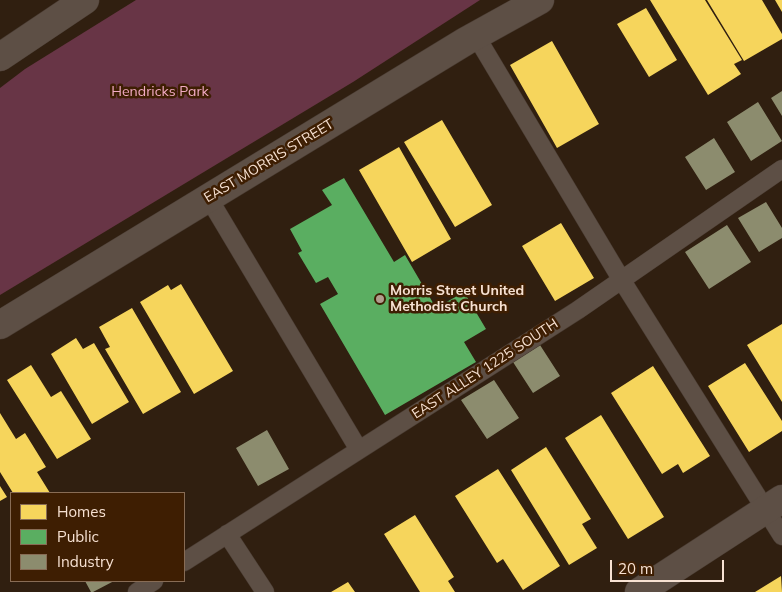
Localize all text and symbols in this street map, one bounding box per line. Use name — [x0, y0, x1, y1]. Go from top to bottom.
park label: Hendricks Park — [111, 84, 209, 100]
street label: EAST MORRIS STREET — [201, 116, 337, 206]
place label: Morris Street United Methodist Church — [390, 283, 524, 316]
marker: Morris Street United Methodist Church — [374, 293, 386, 305]
street label: EAST ALLEY 1225 SOUTH — [409, 315, 561, 423]
legend — [10, 492, 185, 582]
text: Homes — [57, 502, 106, 521]
text: Public — [57, 527, 99, 546]
scale bar — [612, 550, 726, 582]
text: Industry — [57, 552, 114, 571]
text: 20 m — [618, 559, 653, 578]

